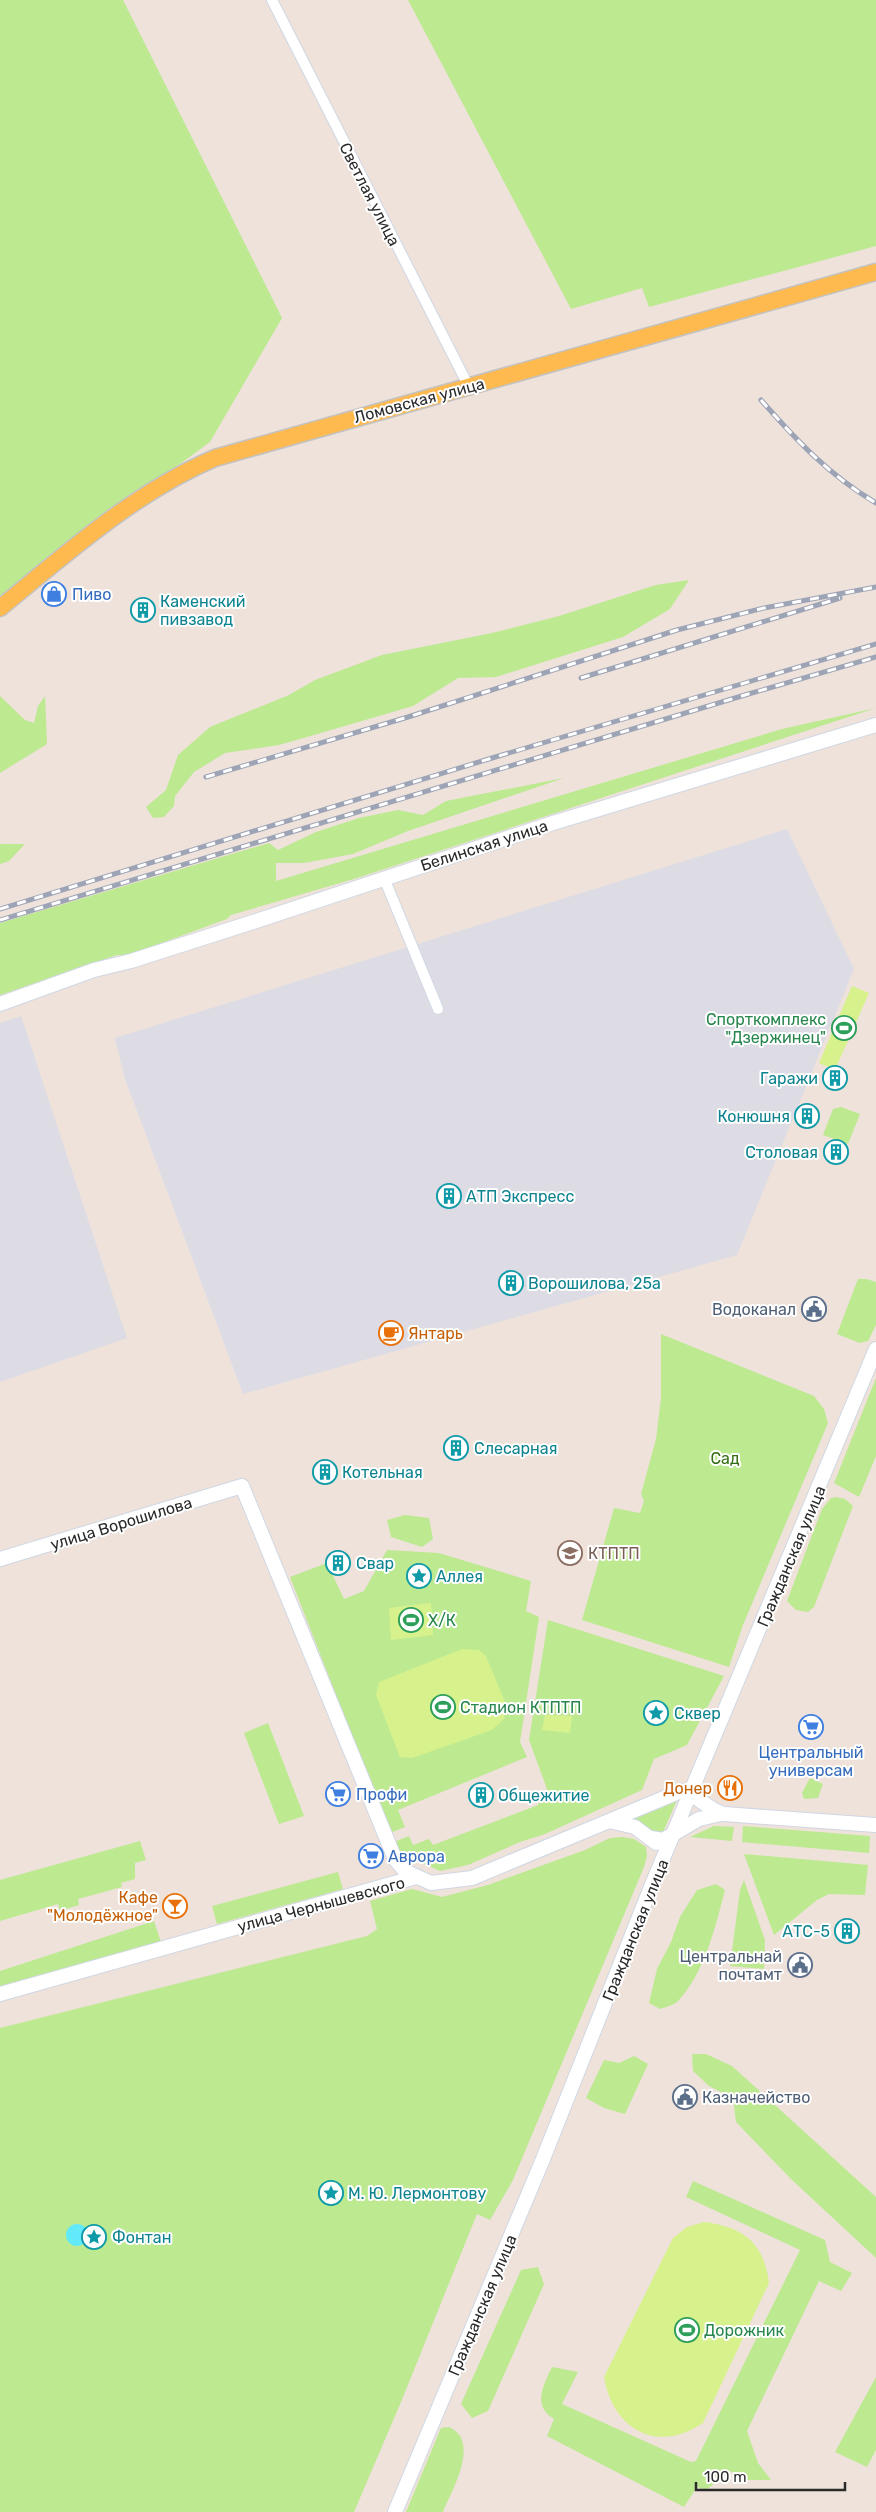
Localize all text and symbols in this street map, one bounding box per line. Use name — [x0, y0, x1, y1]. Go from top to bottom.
street label: Светлая улица — [335, 139, 404, 249]
street label: Ломовская улица — [352, 374, 487, 427]
shop icon: Пиво — [41, 581, 67, 607]
place label: Пиво — [72, 585, 111, 604]
place label: Каменский пивзавод — [160, 592, 246, 629]
building icon: Каменский пивзавод — [130, 597, 156, 623]
street label: Белинская улица — [418, 816, 550, 875]
place label: Спорткомплекс "Дзержинец" — [706, 1010, 826, 1047]
sports icon: Спорткомплекс "Дзержинец" — [831, 1015, 857, 1041]
building icon: Гаражи — [822, 1065, 848, 1091]
place label: Гаражи — [760, 1069, 818, 1088]
building icon: Конюшня — [794, 1103, 820, 1129]
place label: Конюшня — [718, 1107, 790, 1126]
building icon: Столовая — [823, 1139, 849, 1165]
place label: Столовая — [745, 1143, 818, 1162]
building icon: АТП Экспресс — [436, 1183, 462, 1209]
place label: АТП Экспресс — [466, 1187, 574, 1206]
building icon: Ворошилова, 25а — [498, 1270, 524, 1296]
place label: Ворошилова, 25а — [528, 1274, 661, 1293]
public building icon: Водоканал — [801, 1296, 827, 1322]
place label: Водоканал — [712, 1300, 796, 1319]
cafe icon: Янтарь — [378, 1320, 404, 1346]
place label: Янтарь — [408, 1324, 463, 1343]
building icon: Слесарная — [443, 1435, 469, 1461]
place label: Слесарная — [474, 1439, 557, 1458]
park label: Сад — [710, 1449, 740, 1468]
building icon: Котельная — [312, 1459, 338, 1485]
place label: Котельная — [342, 1463, 423, 1482]
street label: Гражданская улица — [753, 1483, 830, 1630]
street label: улица Ворошилова — [48, 1493, 194, 1554]
school or university icon: КТПТП — [557, 1540, 583, 1566]
place label: КТПТП — [588, 1544, 640, 1563]
building icon: Свар — [325, 1550, 351, 1576]
place label: Свар — [356, 1554, 394, 1573]
place icon: Аллея — [406, 1563, 432, 1589]
place label: Аллея — [436, 1567, 483, 1586]
sports icon: Х/К — [398, 1607, 424, 1633]
place label: Х/К — [428, 1611, 456, 1630]
sports icon: Стадион КТПТП — [430, 1694, 456, 1720]
place label: Стадион КТПТП — [460, 1698, 582, 1717]
place icon: Сквер — [643, 1700, 669, 1726]
place label: Сквер — [674, 1704, 721, 1723]
supermarket icon: Центральный универсам — [798, 1714, 824, 1740]
place label: Центральный универсам — [758, 1743, 864, 1780]
restaurant icon: Донер — [717, 1775, 743, 1801]
place label: Донер — [663, 1779, 712, 1798]
supermarket icon: Профи — [325, 1781, 351, 1807]
building icon: Общежитие — [468, 1782, 494, 1808]
place label: Профи — [356, 1785, 407, 1804]
place label: Общежитие — [498, 1786, 590, 1805]
supermarket icon: Аврора — [358, 1843, 384, 1869]
place label: Аврора — [388, 1847, 445, 1866]
street label: Гражданская улица — [598, 1857, 673, 2004]
street label: улица Чернышевского — [235, 1873, 407, 1936]
place label: Кафе "Молодёжное" — [47, 1888, 158, 1925]
bar icon: Кафе "Молодёжное" — [162, 1893, 188, 1919]
building icon: АТС-5 — [834, 1918, 860, 1944]
place label: АТС-5 — [782, 1922, 830, 1941]
place label: Центральнай почтамт — [679, 1947, 782, 1984]
public building icon: Центральнай почтамт — [787, 1952, 813, 1978]
public building icon: Казначейство — [672, 2084, 698, 2110]
place label: Казначейство — [702, 2088, 811, 2107]
place icon: М. Ю. Лермонтову — [318, 2180, 344, 2206]
place label: М. Ю. Лермонтову — [348, 2184, 486, 2203]
place icon: Фонтан — [81, 2224, 107, 2250]
place label: Фонтан — [112, 2228, 171, 2247]
street label: Гражданская улица — [444, 2232, 521, 2379]
sports icon: Дорожник — [674, 2317, 700, 2343]
place label: Дорожник — [704, 2321, 785, 2340]
scale bar — [696, 2460, 845, 2492]
text: 100 m — [704, 2468, 746, 2486]

